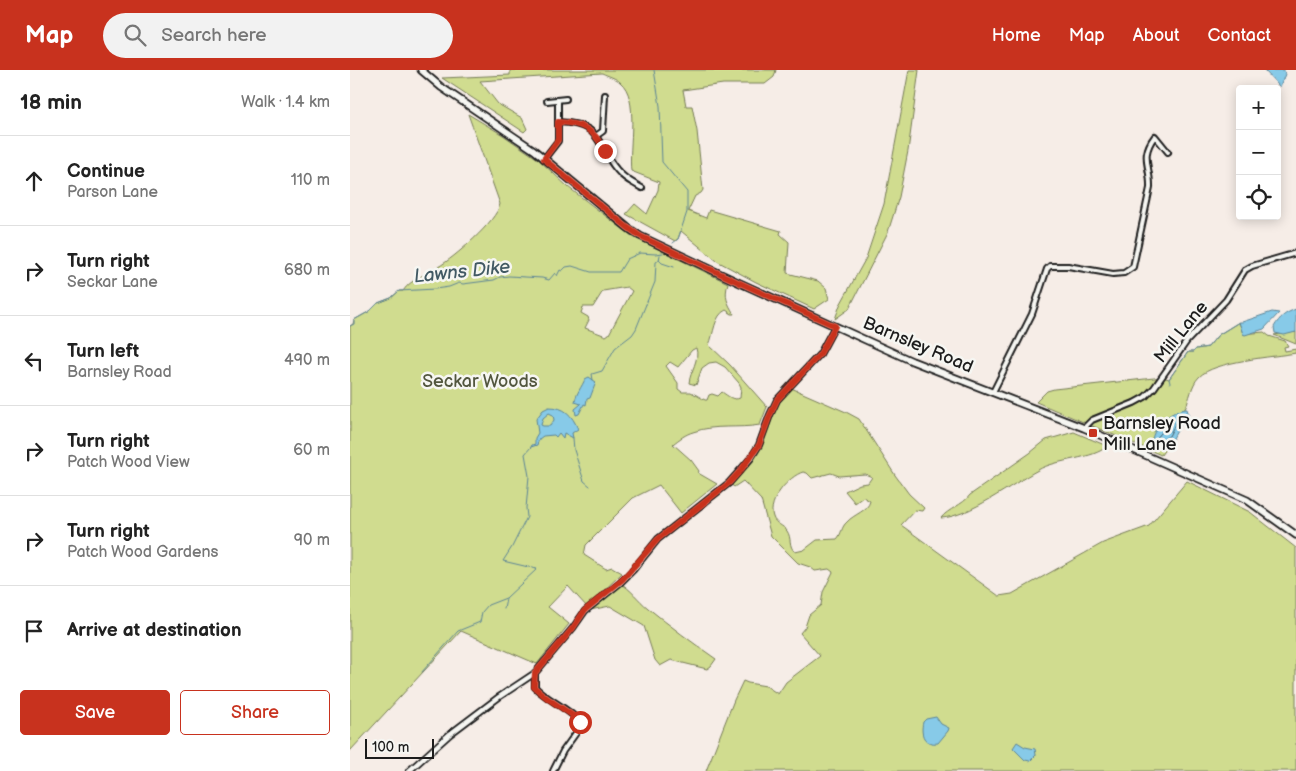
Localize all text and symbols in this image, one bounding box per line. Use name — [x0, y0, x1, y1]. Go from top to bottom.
search box — [103, 13, 453, 58]
text: Map — [25, 21, 73, 50]
icon: search — [121, 21, 149, 49]
text: Search here — [161, 24, 267, 47]
text: Home — [992, 25, 1041, 46]
text: Map — [1069, 25, 1105, 46]
text: About — [1133, 25, 1180, 46]
text: Contact — [1208, 25, 1271, 46]
map controls — [1236, 85, 1281, 220]
button: + — [1236, 85, 1281, 130]
text: 18 min — [20, 90, 82, 115]
text: Walk · 1.4 km — [241, 93, 330, 112]
button: − — [1236, 130, 1281, 175]
route end — [594, 140, 617, 163]
text: Continue — [67, 160, 145, 183]
icon: ahead — [20, 167, 48, 195]
text: 110 m — [291, 171, 330, 190]
button: locate — [1236, 175, 1281, 220]
text: Parson Lane — [67, 183, 158, 202]
text: Turn right — [67, 250, 150, 273]
water label: Lawns Dike — [413, 256, 511, 288]
icon: right — [20, 257, 48, 285]
text: 680 m — [284, 261, 330, 280]
text: Seckar Lane — [67, 273, 158, 292]
street label: Mill Lane — [1150, 297, 1212, 367]
street label: Barnsley Road — [860, 312, 976, 378]
text: Turn left — [67, 340, 139, 363]
icon: left — [20, 347, 48, 375]
text: 490 m — [284, 351, 330, 370]
text: Barnsley Road — [67, 363, 172, 382]
park label: Seckar Woods — [422, 371, 538, 392]
place label: Barnsley Road Mill Lane — [1103, 413, 1221, 455]
marker: Barnsley Road Mill Lane — [1087, 427, 1099, 439]
text: Turn right — [67, 430, 150, 453]
icon: right — [20, 437, 48, 465]
text: 60 m — [293, 441, 330, 460]
text: Patch Wood View — [67, 453, 190, 472]
text: Turn right — [67, 520, 150, 543]
icon: right — [20, 527, 48, 555]
text: 90 m — [294, 531, 330, 550]
text: Patch Wood Gardens — [67, 543, 218, 562]
icon: arrive — [20, 617, 48, 645]
text: Arrive at destination — [67, 619, 242, 642]
button: Save — [20, 690, 170, 735]
button: Share — [180, 690, 330, 735]
route start — [569, 711, 592, 734]
scale bar — [365, 736, 434, 759]
text: 100 m — [372, 739, 409, 756]

